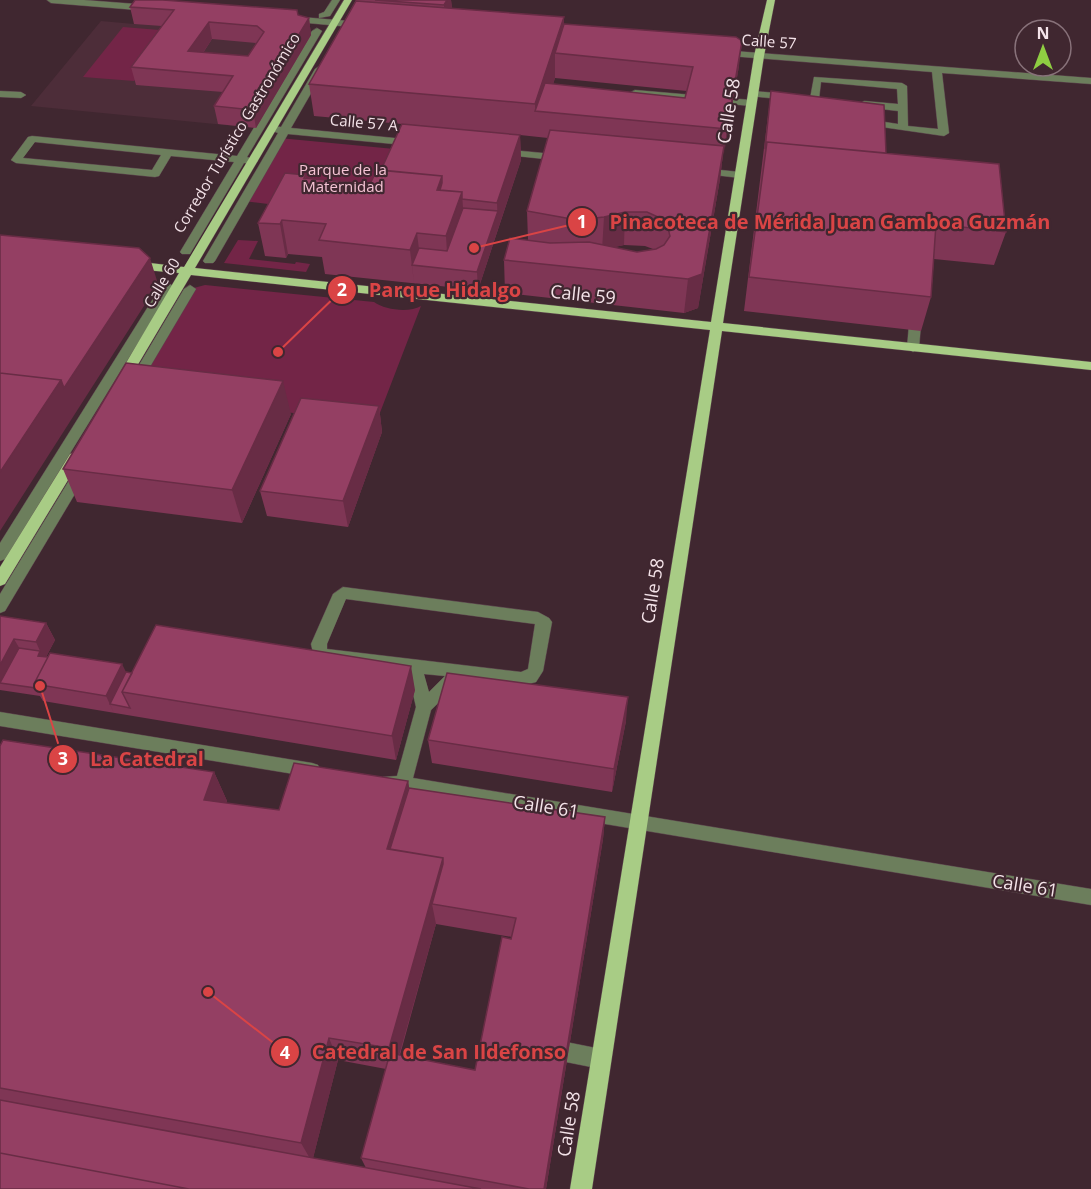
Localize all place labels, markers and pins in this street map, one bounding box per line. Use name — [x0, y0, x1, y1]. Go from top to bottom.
callout: Pinacoteca de Mérida Juan Gamboa Guzmán — [567, 203, 1062, 241]
callout: Parque Hidalgo — [327, 271, 533, 309]
callout: La Catedral — [48, 740, 216, 778]
callout: Catedral de San Ildefonso — [270, 1033, 578, 1071]

